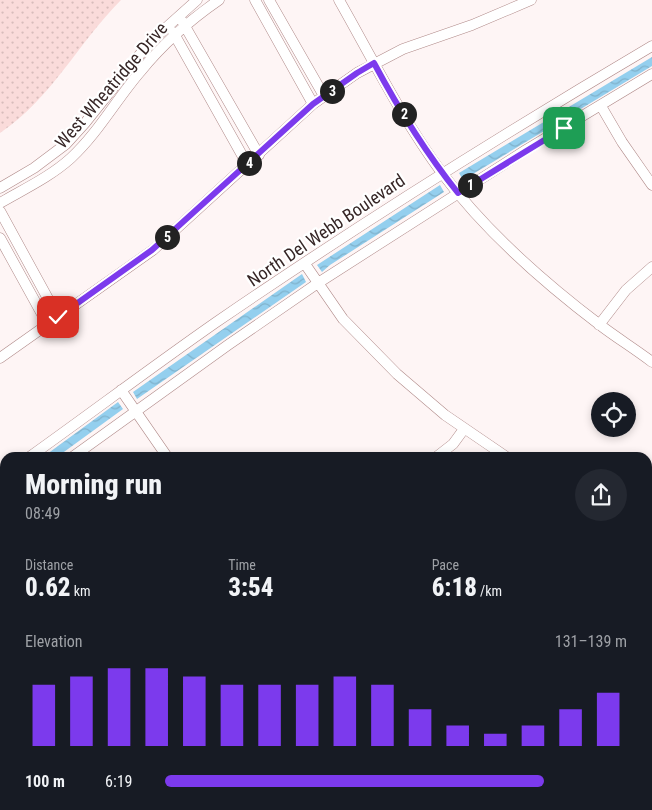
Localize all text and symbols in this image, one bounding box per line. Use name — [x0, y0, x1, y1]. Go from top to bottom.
street label: West Wheatridge Drive — [51, 18, 171, 152]
pin: 3 — [320, 78, 344, 104]
text: 3 — [329, 83, 336, 99]
pin: 2 — [392, 102, 416, 126]
text: 2 — [401, 106, 408, 122]
pin — [543, 107, 585, 149]
icon: arrive — [550, 114, 578, 142]
pin: 4 — [236, 150, 262, 176]
text: 4 — [246, 155, 253, 171]
street label: North Del Webb Boulevard — [243, 169, 409, 291]
pin: 1 — [458, 172, 482, 198]
text: 1 — [467, 177, 474, 193]
pin: 5 — [154, 224, 180, 250]
text: 5 — [164, 229, 171, 245]
pin — [37, 296, 79, 338]
icon: check — [44, 303, 72, 331]
map controls — [591, 392, 636, 437]
button: locate — [591, 392, 636, 437]
text: Morning run — [25, 468, 162, 501]
button: share — [575, 469, 627, 521]
text: 08:49 — [25, 504, 60, 523]
text: Distance — [25, 557, 73, 573]
text: Time — [228, 557, 256, 573]
text: Pace — [432, 557, 459, 573]
text: 0.62 — [25, 573, 71, 602]
text: 3:54 — [228, 573, 274, 602]
text: 6:18 — [432, 573, 477, 602]
text: km — [71, 583, 91, 599]
text: /km — [477, 583, 502, 599]
text: Elevation — [25, 632, 83, 651]
text: 131–139 m — [555, 632, 627, 651]
text: 100 m — [25, 772, 65, 791]
text: 6:19 — [105, 772, 132, 791]

